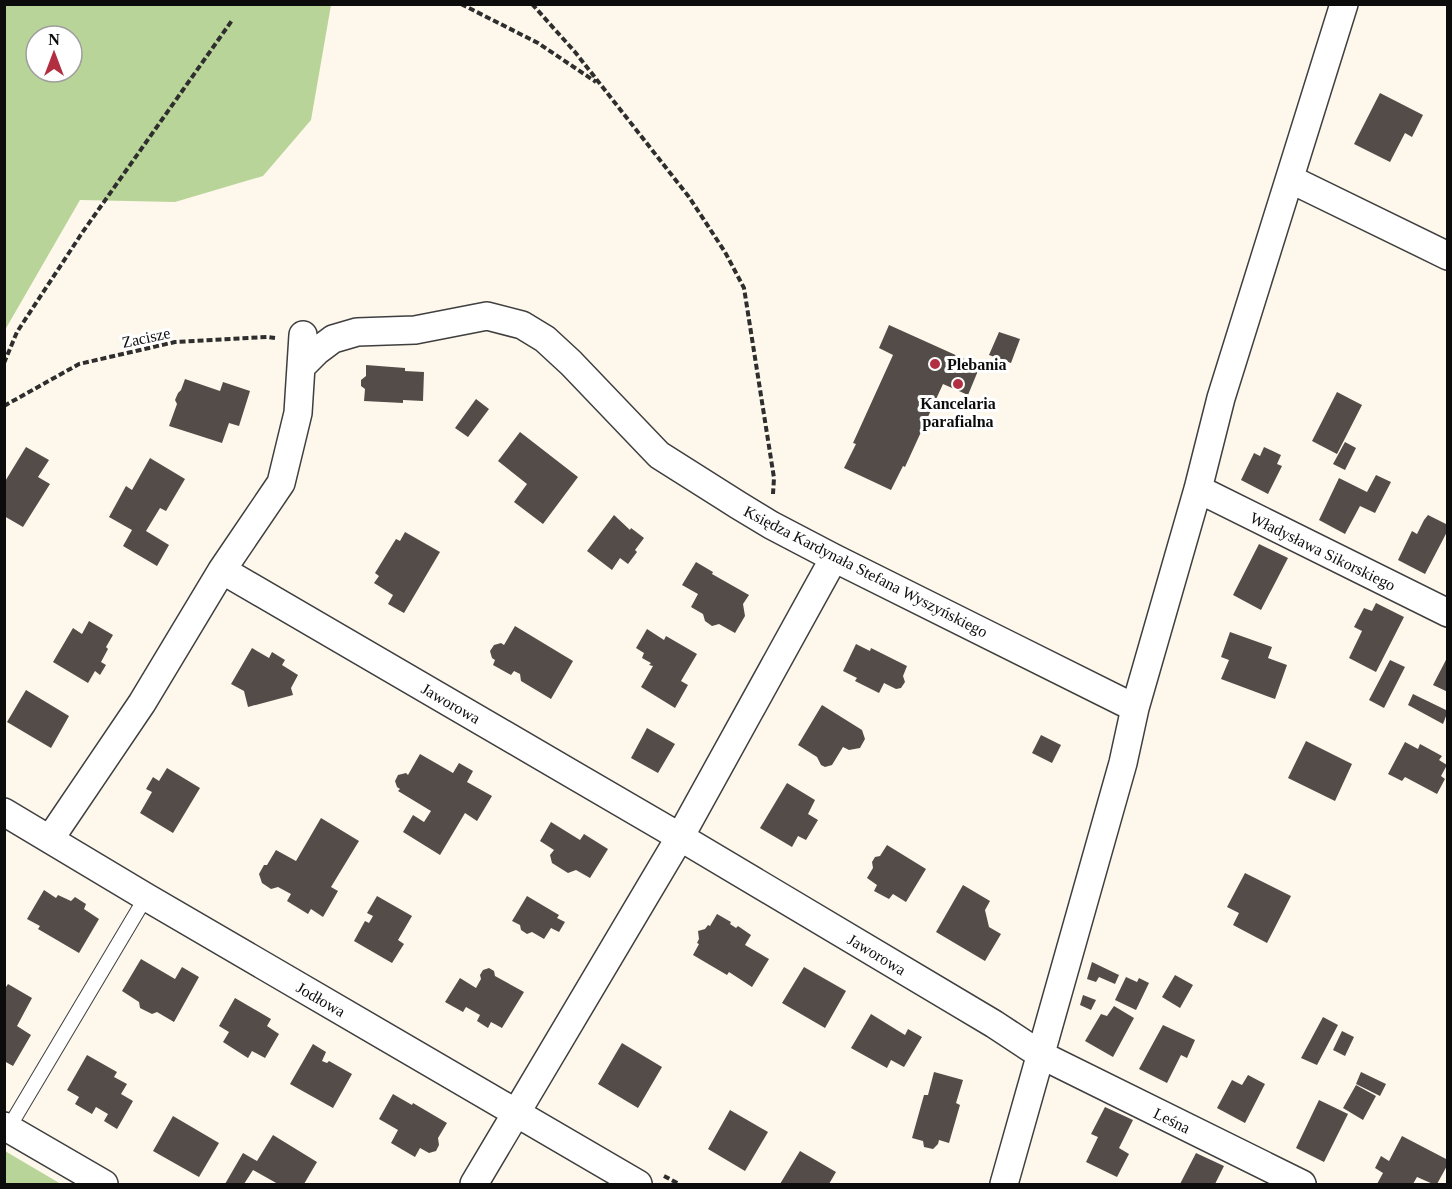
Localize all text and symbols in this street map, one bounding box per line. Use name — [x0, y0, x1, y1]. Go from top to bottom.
north arrow — [24, 24, 84, 84]
text: N — [48, 31, 60, 48]
street label: Zacisze — [120, 324, 172, 351]
place label: Plebania — [947, 356, 1007, 373]
marker: Plebania — [928, 357, 942, 371]
marker: Kancelaria parafialna — [951, 377, 965, 391]
place label: Kancelaria parafialna — [920, 395, 996, 431]
street label: Księdza Kardynała Stefana Wyszyńskiego — [741, 502, 990, 641]
street label: Władysława Sikorskiego — [1247, 509, 1398, 595]
street label: Jaworowa — [418, 680, 483, 727]
street label: Jaworowa — [845, 930, 909, 978]
street label: Jodłowa — [293, 979, 348, 1020]
street label: Leśna — [1151, 1104, 1193, 1136]

